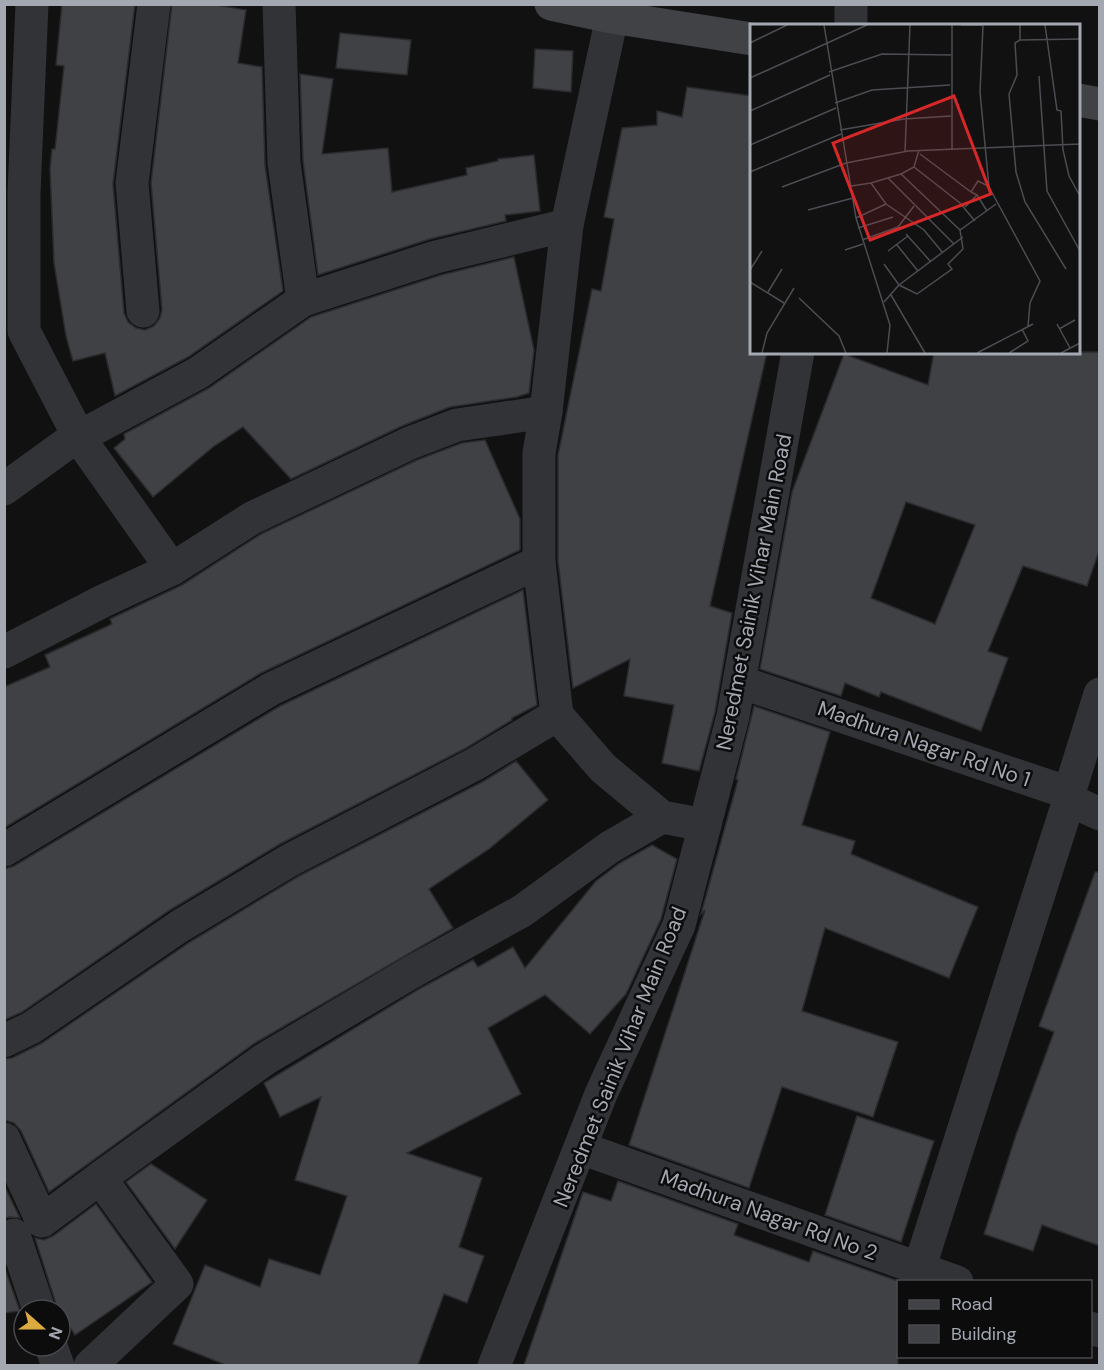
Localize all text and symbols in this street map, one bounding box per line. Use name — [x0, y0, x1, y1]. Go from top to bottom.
inset map — [750, 24, 1080, 354]
street label: Neredmet Sainik Vihar Main Road — [710, 432, 798, 752]
street label: Madhura Nagar Rd No 1 — [814, 694, 1034, 794]
street label: Neredmet Sainik Vihar Main Road — [547, 903, 693, 1211]
street label: Madhura Nagar Rd No 2 — [657, 1163, 881, 1267]
legend — [897, 1280, 1092, 1358]
text: Road — [951, 1292, 993, 1316]
north arrow — [12, 1298, 72, 1358]
text: Building — [951, 1322, 1016, 1346]
text: N — [44, 1324, 67, 1342]

